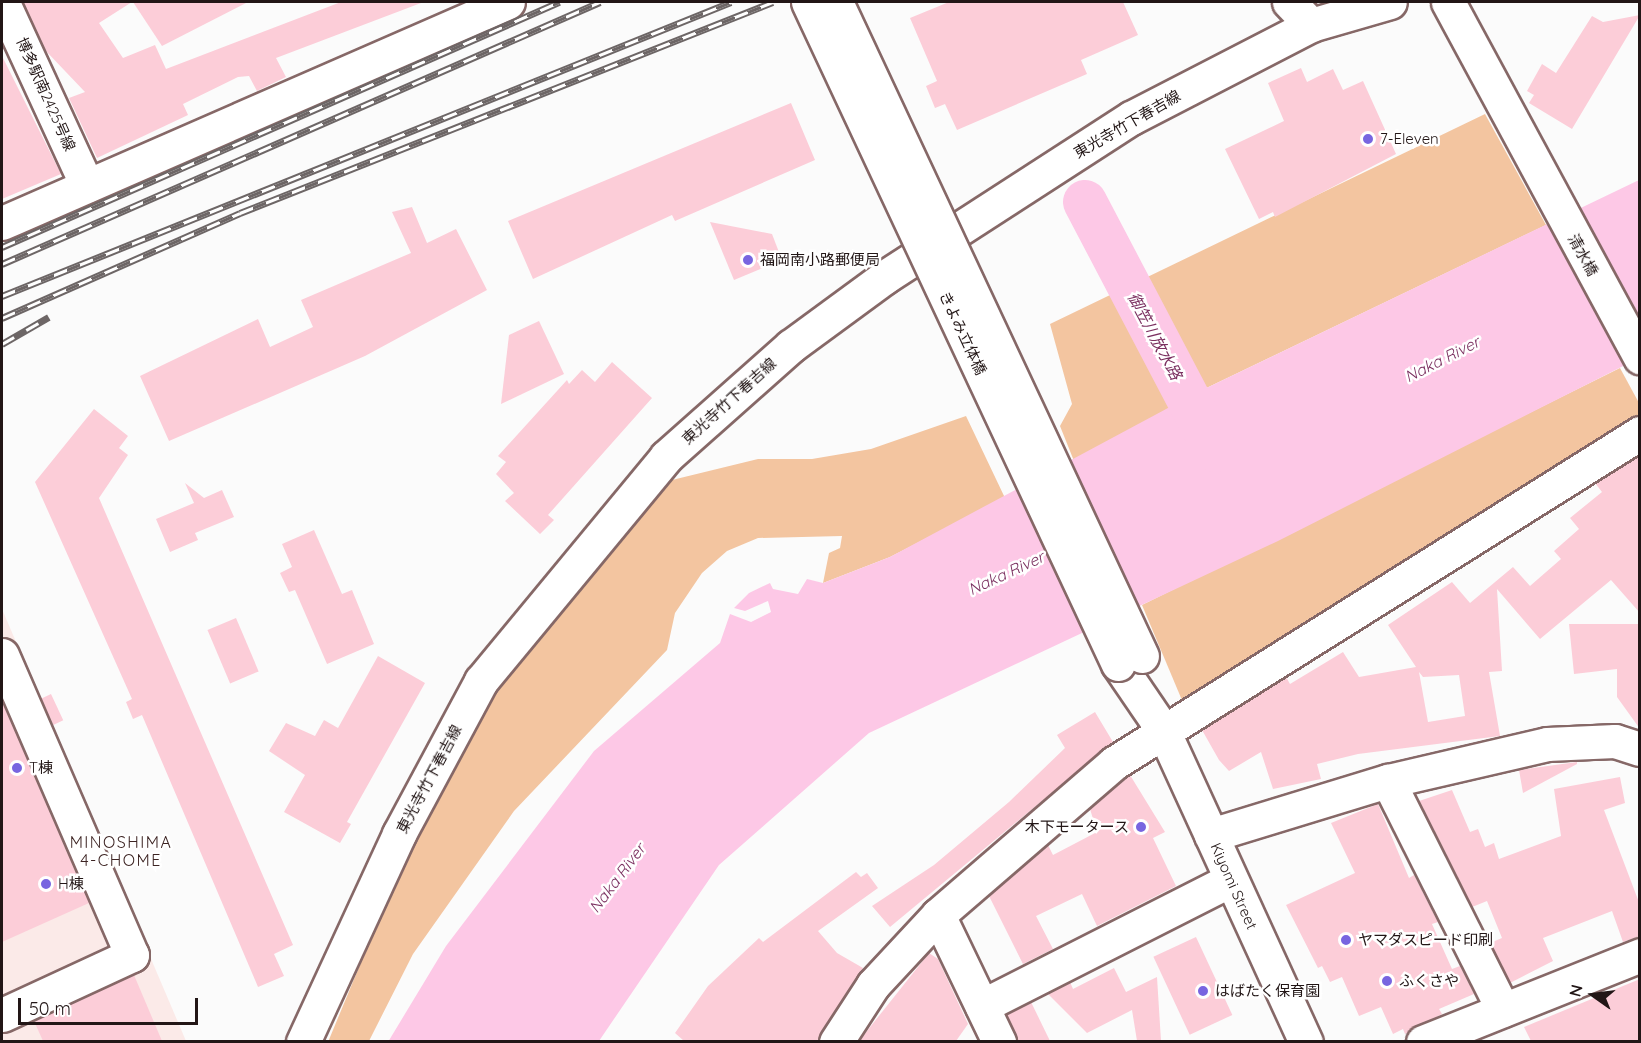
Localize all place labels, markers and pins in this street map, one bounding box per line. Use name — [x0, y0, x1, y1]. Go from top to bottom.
place label: 7-Eleven — [1380, 130, 1439, 148]
marker: 7-Eleven — [1361, 132, 1375, 146]
place label: 福岡南小路郵便局 — [760, 251, 880, 269]
marker: 福岡南小路郵便局 — [741, 253, 755, 267]
place label: T棟 — [29, 759, 53, 777]
marker: T棟 — [10, 761, 24, 775]
place label: 木下モータース — [1024, 818, 1129, 836]
marker: 木下モータース — [1134, 820, 1148, 834]
place label: H棟 — [58, 875, 84, 893]
marker: H棟 — [39, 877, 53, 891]
place label: ヤマダスピード印刷 — [1358, 931, 1493, 949]
marker: ヤマダスピード印刷 — [1339, 933, 1353, 947]
place label: ふくさや — [1399, 972, 1459, 990]
marker: ふくさや — [1380, 974, 1394, 988]
place label: はばたく保育園 — [1215, 982, 1320, 1000]
marker: はばたく保育園 — [1196, 984, 1210, 998]

